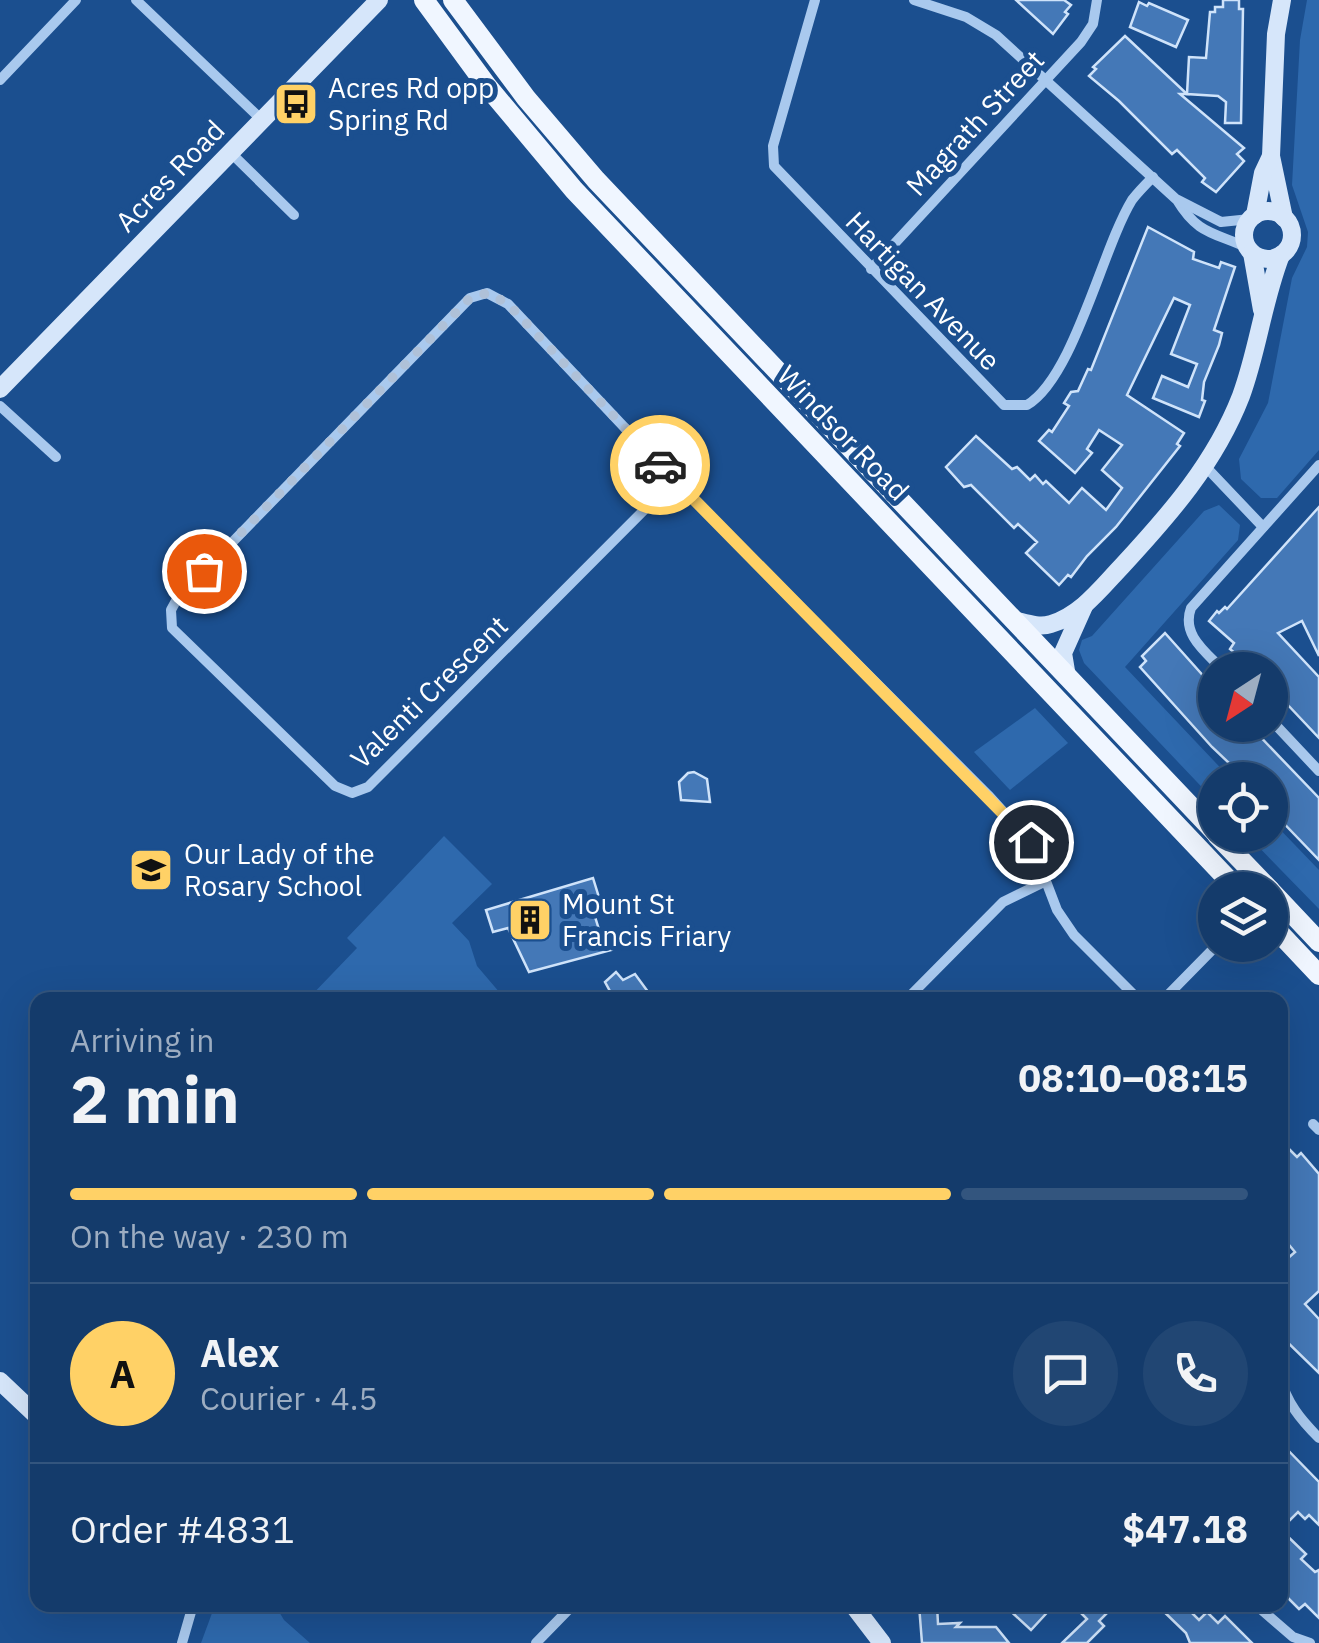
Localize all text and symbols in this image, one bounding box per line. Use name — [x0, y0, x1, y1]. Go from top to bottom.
street label: Magrath Street — [897, 42, 1052, 204]
place label: Acres Rd opp Spring Rd — [328, 69, 494, 138]
bus stop icon: Acres Rd opp Spring Rd — [273, 81, 319, 127]
street label: Acres Road — [107, 112, 232, 240]
street label: Hartigan Avenue — [838, 203, 1009, 378]
street label: Windsor Road — [769, 357, 917, 508]
courier — [610, 415, 710, 515]
icon: car — [633, 438, 688, 493]
pin — [162, 529, 247, 614]
icon: bag — [177, 544, 232, 599]
street label: Valenti Crescent — [342, 607, 515, 776]
north arrow — [1198, 652, 1288, 742]
map controls — [1198, 652, 1288, 962]
button: locate — [1198, 762, 1288, 852]
pin — [989, 800, 1074, 885]
icon: home — [1004, 815, 1059, 870]
place label: Our Lady of the Rosary School — [184, 835, 375, 904]
school or university icon: Our Lady of the Rosary School — [128, 847, 174, 893]
button: layers — [1198, 872, 1288, 962]
place label: Mount St Francis Friary — [562, 885, 731, 954]
building icon: Mount St Francis Friary — [507, 897, 553, 943]
text: Arriving in — [70, 1019, 215, 1061]
text: 08:10–08:15 — [1018, 1053, 1248, 1102]
text: 2 min — [70, 1056, 240, 1141]
text: On the way · 230 m — [70, 1215, 349, 1257]
button: chat — [1013, 1321, 1118, 1426]
button: phone — [1143, 1321, 1248, 1426]
text: Alex — [200, 1328, 280, 1377]
text: A — [109, 1349, 136, 1398]
text: Courier · 4.5 — [200, 1377, 378, 1419]
text: Order #4831 — [70, 1504, 295, 1553]
text: $47.18 — [1122, 1504, 1248, 1553]

